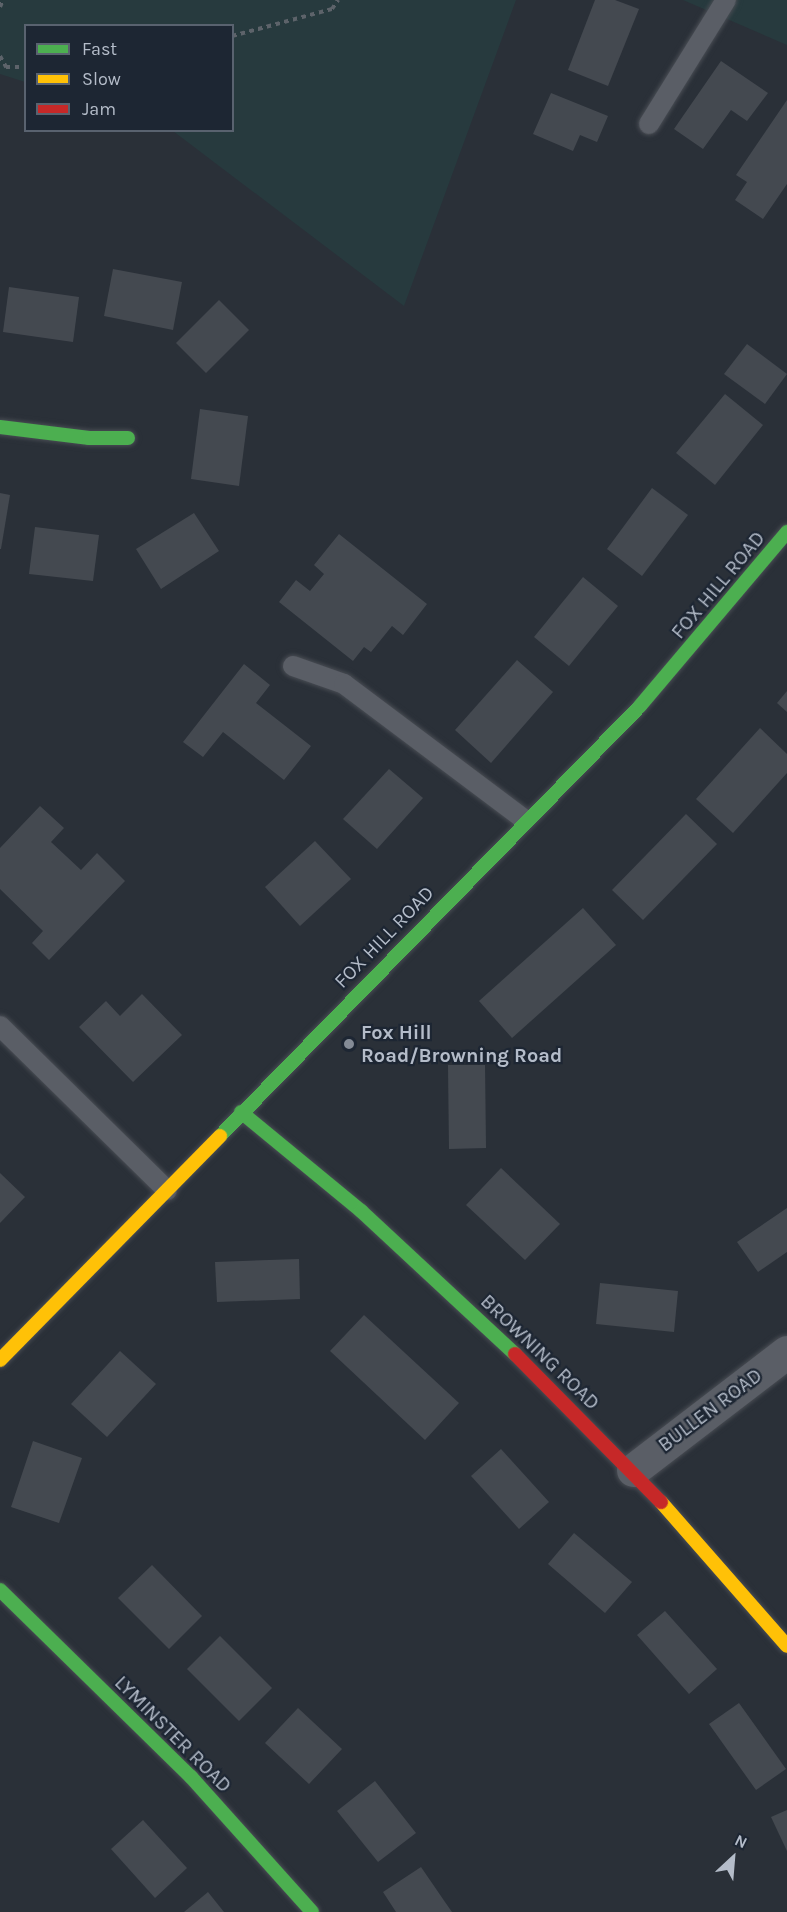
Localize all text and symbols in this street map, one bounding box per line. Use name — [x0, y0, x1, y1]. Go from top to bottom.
legend — [24, 24, 234, 132]
text: Fast — [82, 38, 117, 60]
text: Slow — [82, 68, 121, 90]
text: Jam — [82, 98, 116, 120]
street label: FOX HILL ROAD — [666, 526, 770, 644]
street label: FOX HILL ROAD — [329, 881, 439, 993]
place label: Fox Hill Road/Browning Road — [361, 1020, 562, 1067]
marker: Fox Hill Road/Browning Road — [342, 1037, 356, 1051]
street label: BROWNING ROAD — [476, 1289, 604, 1415]
street label: BULLEN ROAD — [653, 1363, 767, 1457]
street label: LYMINSTER ROAD — [110, 1671, 236, 1797]
north arrow — [703, 1828, 763, 1888]
text: N — [732, 1830, 750, 1852]

